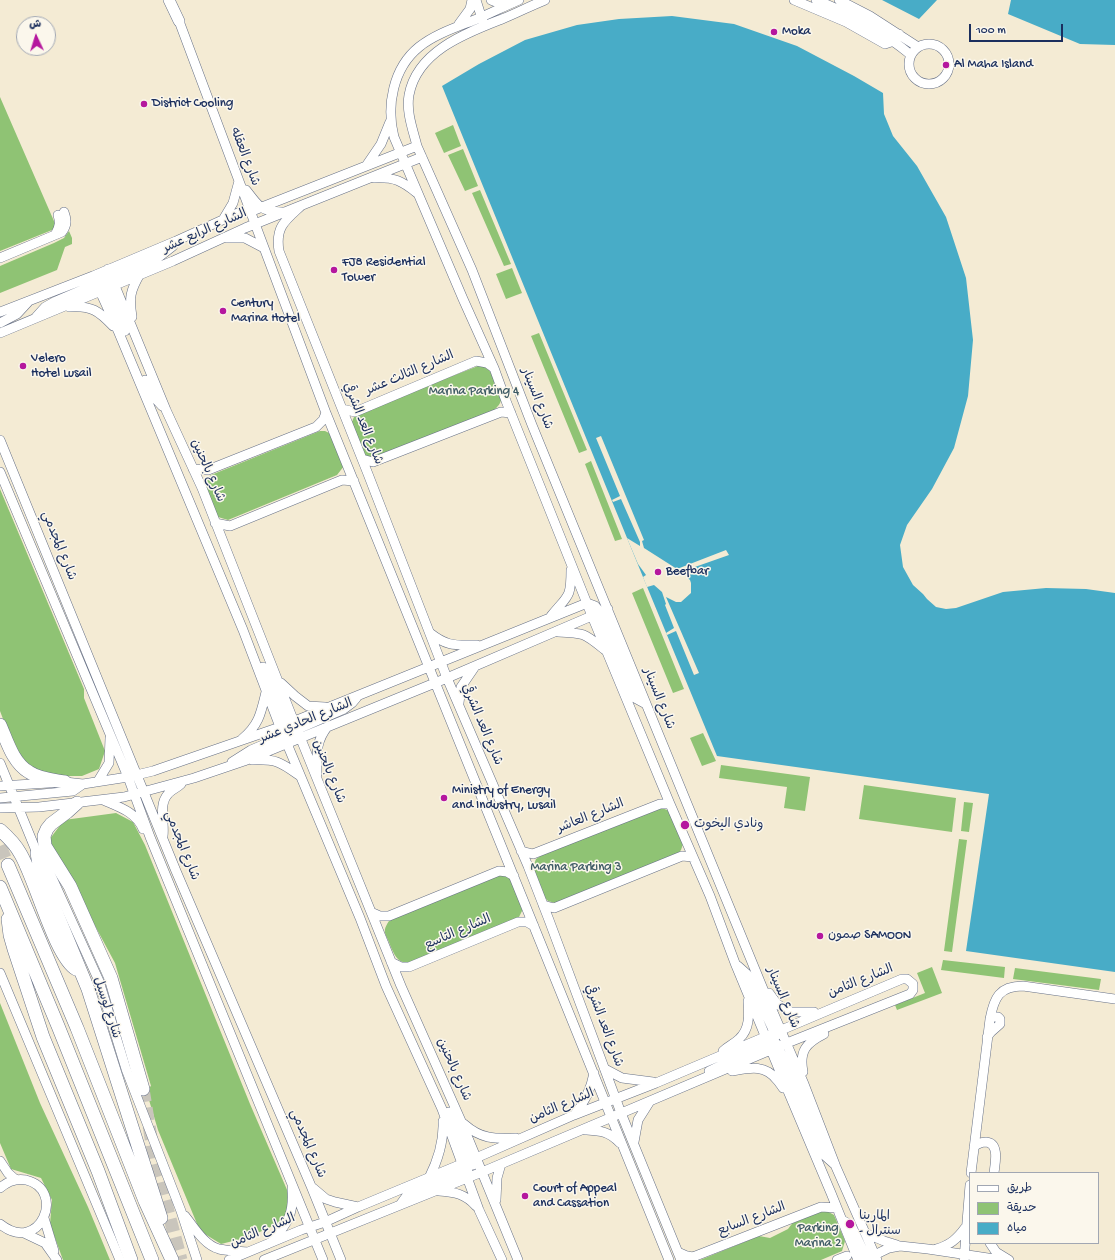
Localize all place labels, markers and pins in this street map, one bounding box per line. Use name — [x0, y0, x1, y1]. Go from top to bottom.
place label: Moka — [782, 24, 811, 40]
marker: Moka — [769, 27, 779, 37]
place label: Al Maha Island — [954, 57, 1033, 73]
marker: Al Maha Island — [941, 60, 951, 70]
place label: District Cooling — [152, 96, 233, 112]
marker: District Cooling — [139, 99, 149, 109]
place label: FJ8 Residential Tower — [342, 255, 426, 286]
marker: FJ8 Residential Tower — [329, 265, 339, 275]
place label: Century Marina Hotel — [231, 296, 300, 327]
marker: Century Marina Hotel — [218, 306, 228, 316]
place label: Velero Hotel Lusail — [31, 351, 92, 382]
marker: Velero Hotel Lusail — [18, 361, 28, 371]
place label: Beefbar — [666, 564, 709, 580]
marker: Beefbar — [653, 567, 663, 577]
place label: Ministry of Energy and Industry, Lusail — [452, 783, 556, 814]
marker: Ministry of Energy and Industry, Lusail — [439, 793, 449, 803]
place label: ونادي اليخوت — [694, 817, 763, 833]
marker: ونادي اليخوت — [679, 819, 691, 831]
place label: صمون SAMOON — [828, 928, 911, 944]
marker: صمون SAMOON — [815, 931, 825, 941]
place label: Court of Appeal and Cassation — [533, 1181, 617, 1212]
marker: Court of Appeal and Cassation — [520, 1191, 530, 1201]
place label: المارينا - سنترال — [859, 1209, 901, 1240]
marker: المارينا - سنترال — [844, 1218, 856, 1230]

